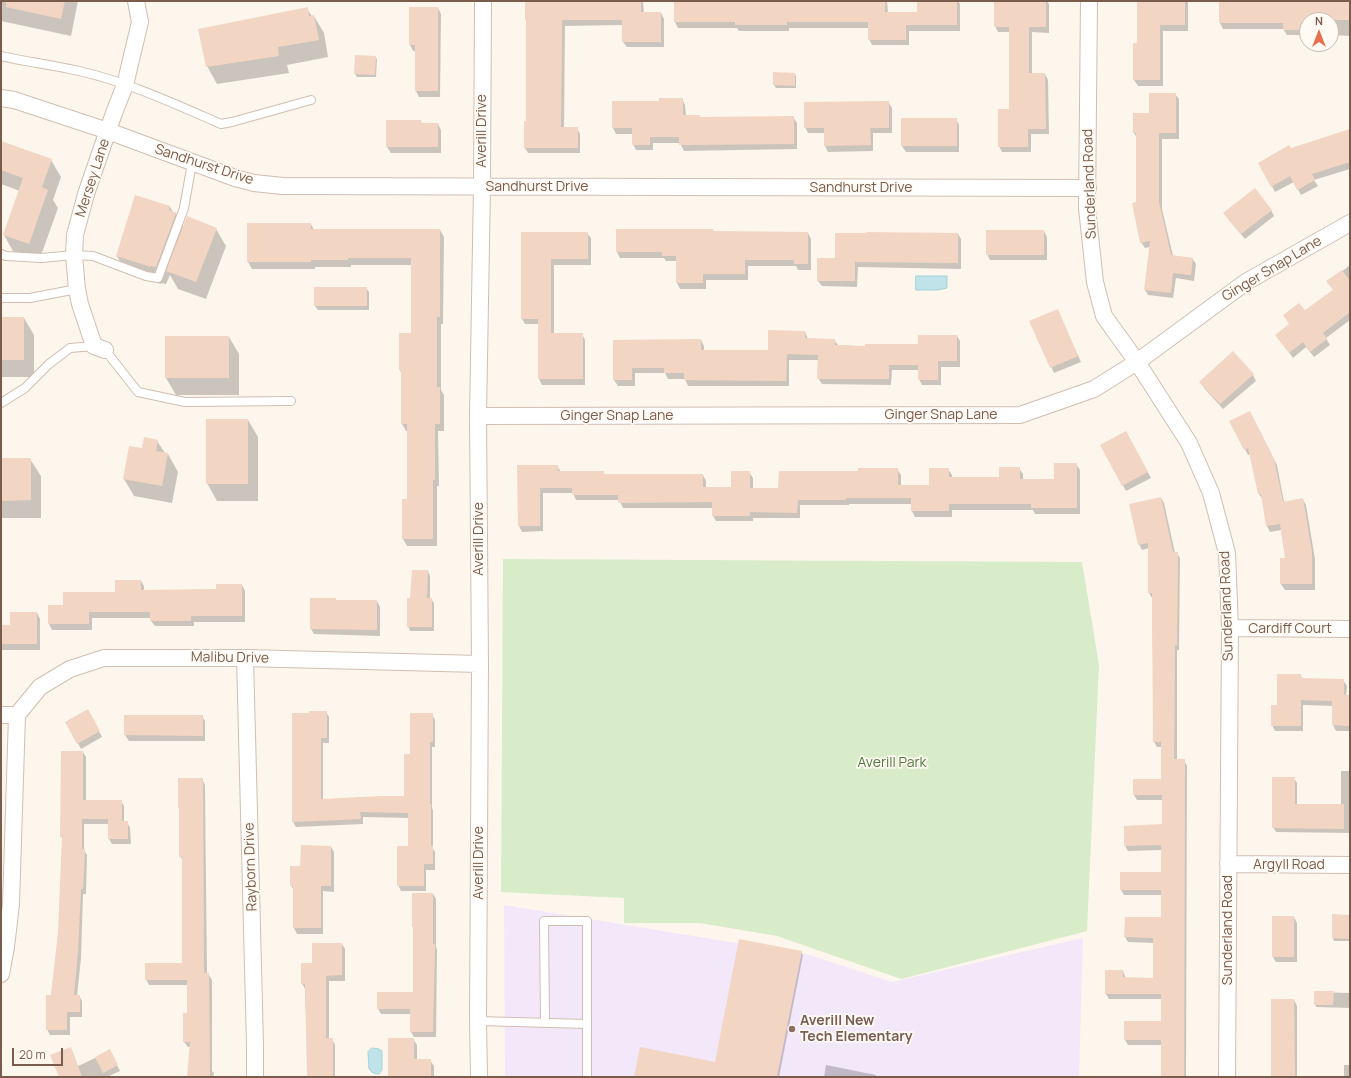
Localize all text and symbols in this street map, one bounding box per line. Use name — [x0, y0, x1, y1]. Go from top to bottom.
north arrow — [1299, 12, 1339, 52]
text: N — [1315, 13, 1323, 28]
street label: Averill Drive — [474, 94, 490, 168]
street label: Sunderland Road — [1080, 129, 1100, 239]
street label: Mersey Lane — [72, 137, 114, 219]
street label: Sandhurst Drive — [152, 141, 256, 189]
street label: Sandhurst Drive — [486, 179, 588, 195]
street label: Sandhurst Drive — [810, 180, 912, 196]
street label: Ginger Snap Lane — [1219, 233, 1325, 305]
street label: Ginger Snap Lane — [885, 407, 997, 423]
street label: Ginger Snap Lane — [561, 408, 673, 424]
street label: Averill Drive — [471, 502, 487, 576]
street label: Sunderland Road — [1217, 551, 1237, 661]
street label: Cardiff Court — [1248, 621, 1332, 637]
street label: Malibu Drive — [191, 649, 269, 667]
park label: Averill Park — [858, 755, 926, 771]
street label: Rayborn Drive — [241, 822, 261, 912]
street label: Averill Drive — [471, 826, 487, 900]
street label: Argyll Road — [1253, 857, 1325, 873]
street label: Sunderland Road — [1220, 875, 1236, 985]
place label: Averill New Tech Elementary — [800, 1013, 913, 1046]
marker: Averill New Tech Elementary — [787, 1024, 797, 1034]
scale bar — [14, 1040, 65, 1066]
text: 20 m — [19, 1046, 46, 1063]

